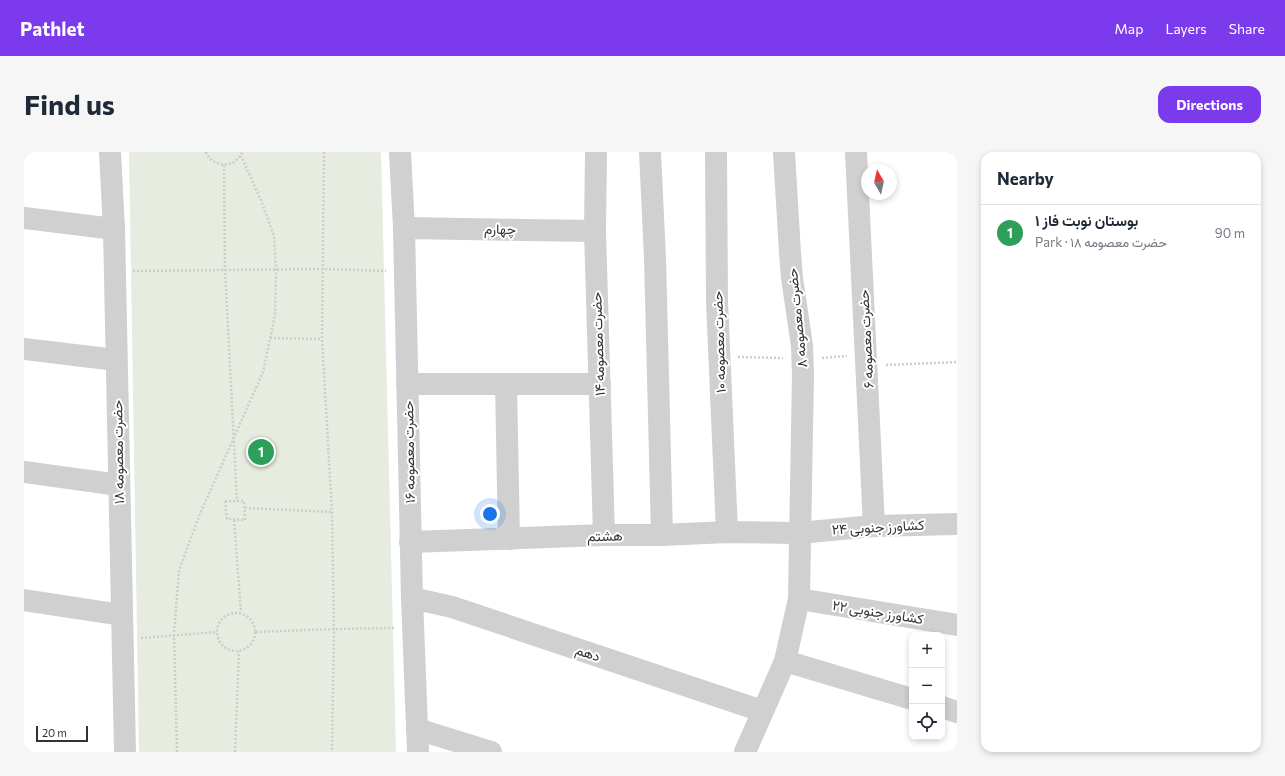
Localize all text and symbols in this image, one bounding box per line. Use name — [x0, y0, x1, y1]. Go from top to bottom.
text: Pathlet — [20, 17, 85, 40]
text: Map — [1115, 20, 1143, 37]
text: Layers — [1165, 20, 1207, 37]
text: Share — [1229, 20, 1265, 37]
button: Directions — [1158, 86, 1261, 123]
text: Find us — [24, 87, 115, 121]
north arrow — [861, 164, 897, 200]
text: Nearby — [997, 168, 1054, 189]
text: بوستان نوبت فاز ۱ — [1035, 211, 1138, 229]
street label: چهارم — [484, 220, 516, 239]
text: 1 — [1007, 225, 1013, 241]
text: 90 m — [1215, 225, 1245, 241]
text: Park · حضرت معصومه ۱۸ — [1035, 234, 1167, 250]
street label: حضرت معصومه ۸ — [783, 267, 811, 369]
street label: حضرت معصومه ۶ — [854, 289, 878, 389]
street label: حضرت معصومه ۱۰ — [708, 291, 730, 393]
street label: حضرت معصومه ۱۴ — [587, 292, 609, 396]
street label: حضرت معصومه ۱۸ — [108, 400, 128, 504]
street label: حضرت معصومه ۱۶ — [399, 401, 419, 503]
pin: 1 — [248, 437, 274, 467]
your location — [480, 504, 500, 524]
street label: کشاورز جنوبی ۲۴ — [831, 516, 925, 538]
street label: هشتم — [587, 527, 623, 545]
street label: کشاورز جنوبی ۲۲ — [831, 596, 925, 628]
map controls — [909, 632, 945, 740]
button: + — [909, 632, 945, 668]
street label: دهم — [573, 641, 603, 666]
button: − — [909, 668, 945, 704]
button: locate — [909, 704, 945, 740]
scale bar — [36, 724, 88, 743]
text: 20 m — [42, 726, 67, 739]

